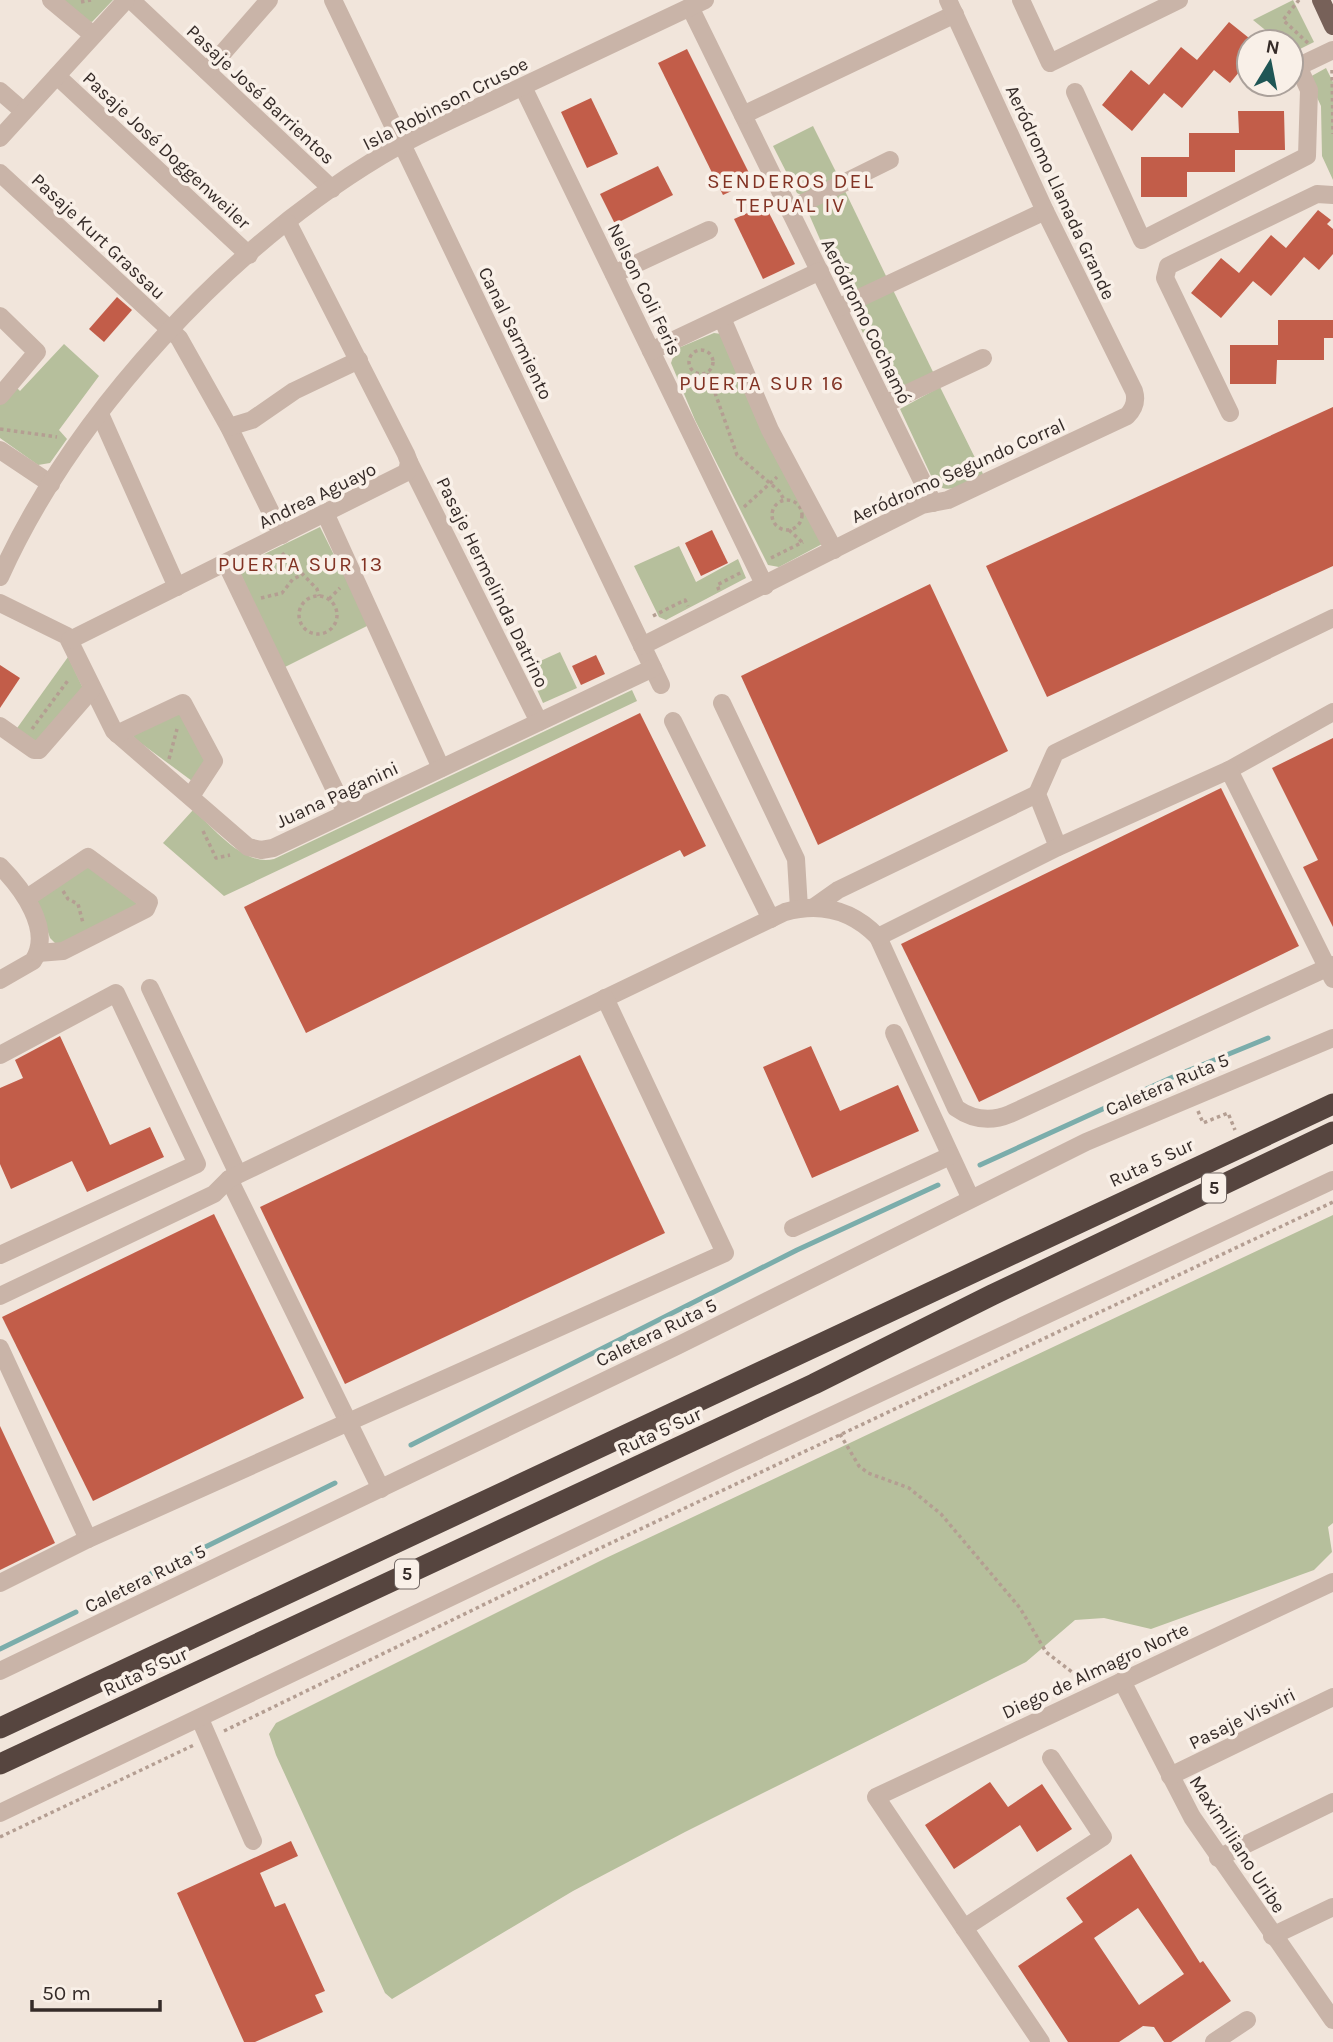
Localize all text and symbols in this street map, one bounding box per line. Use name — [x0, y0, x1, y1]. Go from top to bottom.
street label: Pasaje José Barrientos — [182, 20, 339, 169]
north arrow — [1235, 28, 1305, 98]
text: N — [1264, 35, 1281, 59]
street label: Isla Robinson Crusoe — [359, 53, 532, 155]
street label: Pasaje José Doggenweiler — [78, 67, 255, 234]
street label: Aeródromo Llanada Grande — [1001, 82, 1120, 303]
street label: Pasaje Kurt Grassau — [27, 169, 170, 304]
district label: SENDEROS DEL TEPUAL IV — [707, 169, 875, 217]
street label: Nelson Coli Feris — [603, 220, 685, 359]
street label: Aeródromo Cochamó — [817, 235, 916, 408]
street label: Canal Sarmiento — [473, 264, 557, 403]
district label: PUERTA SUR 16 — [679, 371, 845, 395]
street label: Aeródromo Segundo Corral — [848, 414, 1069, 528]
street label: Andrea Aguayo — [255, 458, 380, 534]
street label: Pasaje Hermelinda Datrino — [431, 473, 553, 691]
district label: PUERTA SUR 13 — [218, 552, 384, 576]
street label: Juana Paganini — [273, 757, 402, 833]
street label: Caletera Ruta 5 — [1102, 1049, 1232, 1121]
street label: Ruta 5 Sur — [1106, 1134, 1197, 1192]
road number: 5 — [1202, 1174, 1226, 1203]
street label: Caletera Ruta 5 — [592, 1294, 721, 1372]
street label: Ruta 5 Sur — [614, 1403, 705, 1461]
street label: Caletera Ruta 5 — [81, 1540, 210, 1618]
road number: 5 — [395, 1560, 419, 1588]
street label: Diego de Almagro Norte — [999, 1618, 1192, 1724]
street label: Ruta 5 Sur — [100, 1643, 191, 1701]
street label: Pasaje Visviri — [1186, 1684, 1299, 1754]
street label: Maximiliano Uribe — [1185, 1772, 1290, 1917]
scale bar — [32, 1968, 159, 2012]
text: 50 m — [42, 1981, 91, 2005]

